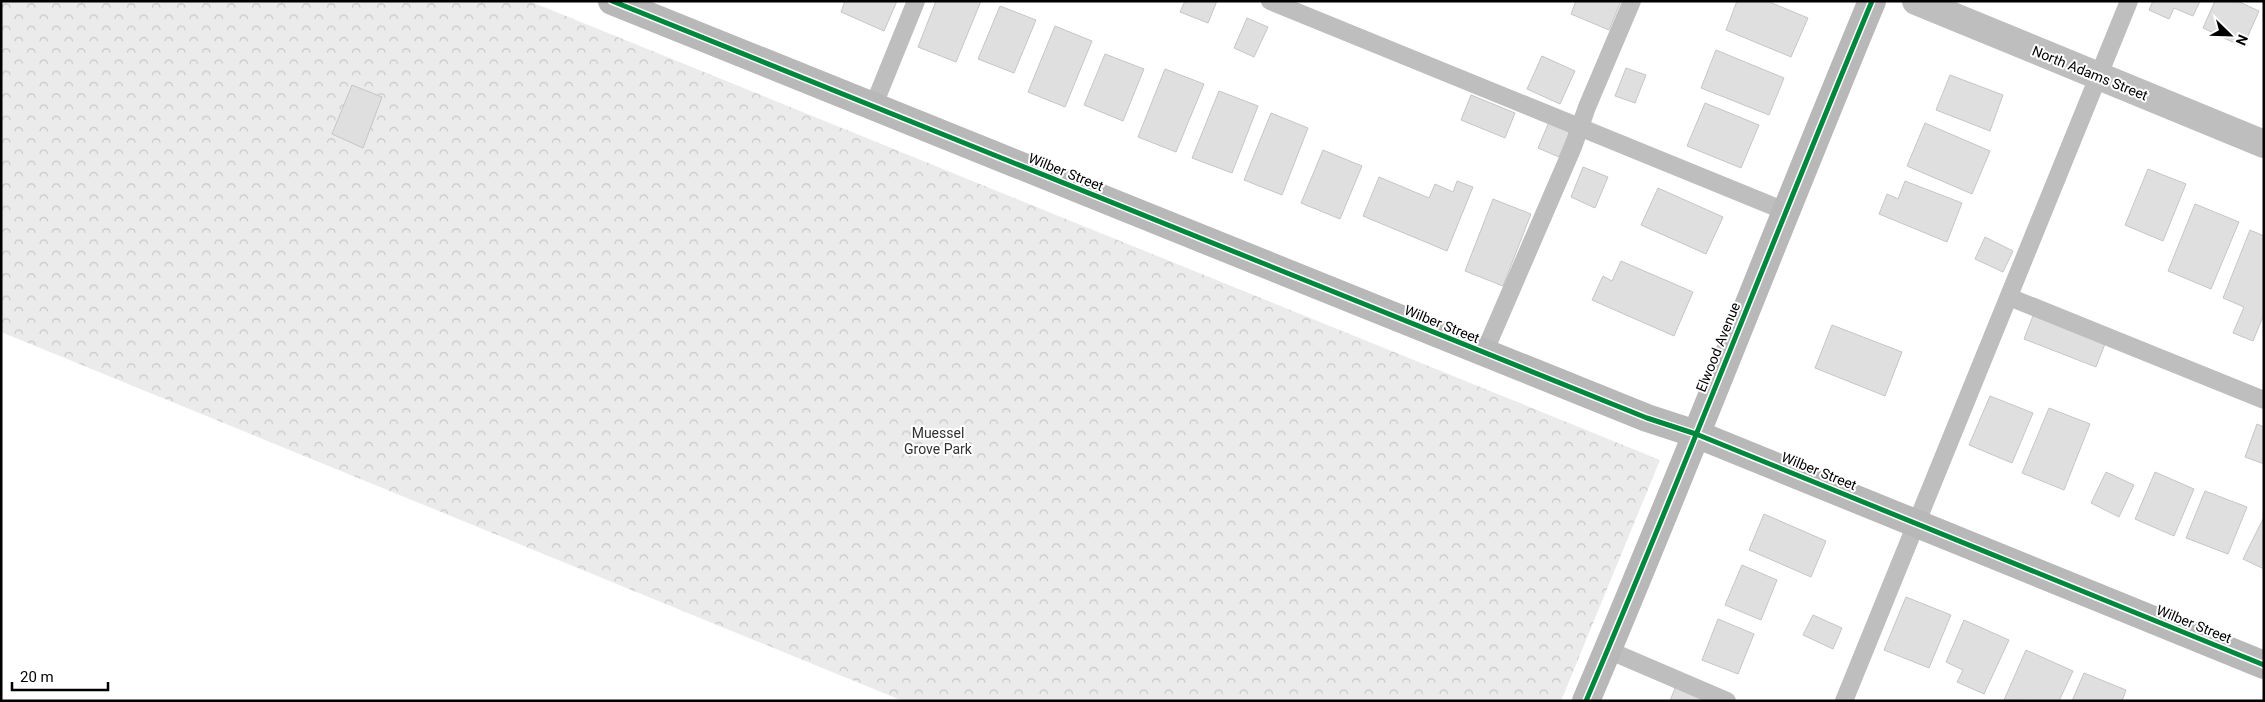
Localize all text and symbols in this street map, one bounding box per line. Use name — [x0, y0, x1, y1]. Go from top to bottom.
north arrow — [2205, 10, 2255, 60]
text: N — [2233, 32, 2251, 48]
street label: North Adams Street — [2030, 42, 2151, 104]
street label: Wilber Street — [1026, 150, 1106, 194]
street label: Elwood Avenue — [1693, 300, 1743, 394]
street label: Wilber Street — [1402, 302, 1482, 346]
park label: Muessel Grove Park — [904, 425, 973, 457]
street label: Wilber Street — [1779, 449, 1859, 493]
street label: Wilber Street — [2154, 602, 2234, 646]
scale bar — [12, 660, 109, 692]
text: 20 m — [20, 668, 54, 686]

